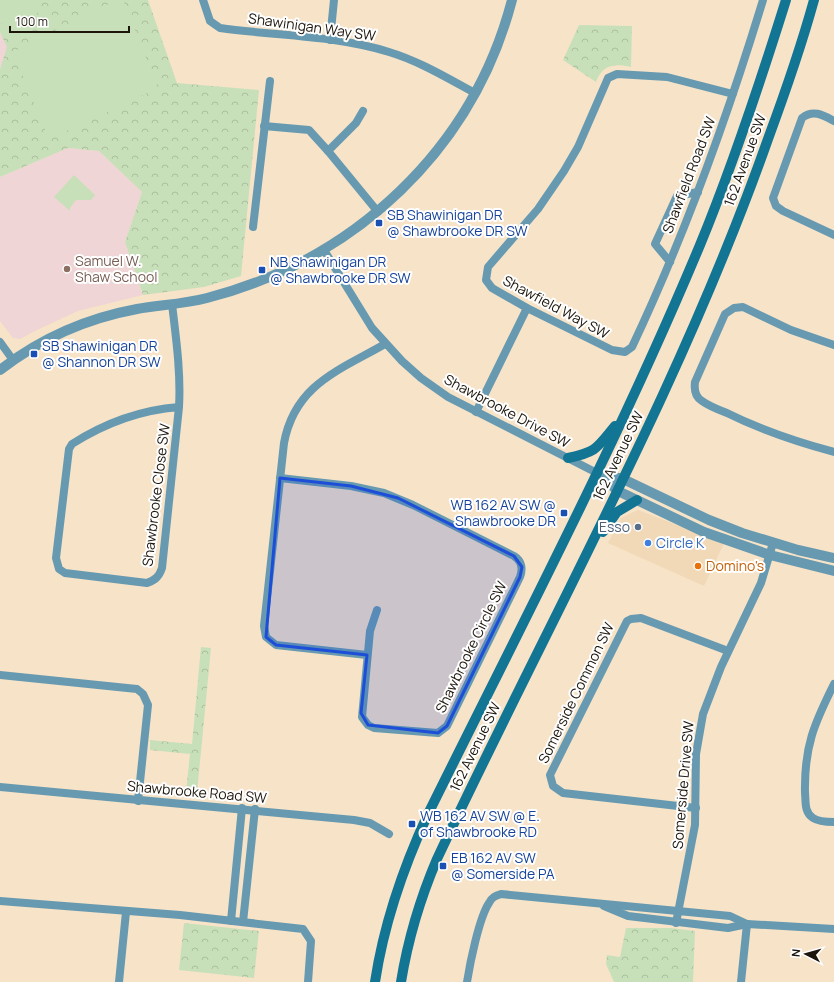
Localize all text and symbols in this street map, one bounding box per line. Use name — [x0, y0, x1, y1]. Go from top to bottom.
scale bar — [10, 8, 129, 34]
street label: Shawinigan Way SW — [247, 8, 377, 45]
text: 100 m — [16, 13, 48, 30]
street label: 162 Avenue SW — [719, 111, 770, 209]
street label: Shawfield Road SW — [658, 114, 720, 236]
place label: SB Shawinigan DR @ Shawbrooke DR SW — [387, 205, 528, 240]
marker: SB Shawinigan DR @ Shawbrooke DR SW — [374, 218, 384, 228]
place label: Samuel W. Shaw School — [75, 251, 158, 286]
place label: NB Shawinigan DR @ Shawbrooke DR SW — [270, 252, 411, 287]
marker: Samuel W. Shaw School — [62, 264, 72, 274]
marker: NB Shawinigan DR @ Shawbrooke DR SW — [257, 265, 267, 275]
street label: Shawfield Way SW — [500, 271, 613, 343]
place label: SB Shawinigan DR @ Shannon DR SW — [42, 336, 161, 371]
marker: SB Shawinigan DR @ Shannon DR SW — [29, 349, 39, 359]
street label: Shawbrooke Drive SW — [441, 369, 573, 452]
street label: 162 Avenue SW — [588, 408, 647, 504]
street label: Shawbrooke Close SW — [137, 422, 174, 568]
place label: WB 162 AV SW @ Shawbrooke DR — [451, 495, 556, 530]
marker: WB 162 AV SW @ Shawbrooke DR — [559, 508, 569, 518]
place label: Esso — [599, 517, 630, 536]
marker: Esso — [633, 522, 643, 532]
place label: Circle K — [656, 533, 705, 552]
marker: Circle K — [643, 538, 653, 548]
place label: Domino's — [706, 556, 764, 575]
marker: Domino's — [693, 561, 703, 571]
street label: Shawbrooke Circle SW — [430, 578, 511, 716]
street label: Somerside Common SW — [533, 619, 618, 766]
street label: 162 Avenue SW — [445, 699, 504, 795]
street label: Somerside Drive SW — [667, 720, 698, 850]
street label: Shawbrooke Road SW — [126, 776, 268, 807]
place label: WB 162 AV SW @ E. of Shawbrooke RD — [420, 806, 540, 841]
marker: WB 162 AV SW @ E. of Shawbrooke RD — [407, 819, 417, 829]
place label: EB 162 AV SW @ Somerside PA — [451, 848, 555, 883]
marker: EB 162 AV SW @ Somerside PA — [438, 861, 448, 871]
north arrow — [786, 934, 826, 974]
text: N — [788, 948, 803, 958]

